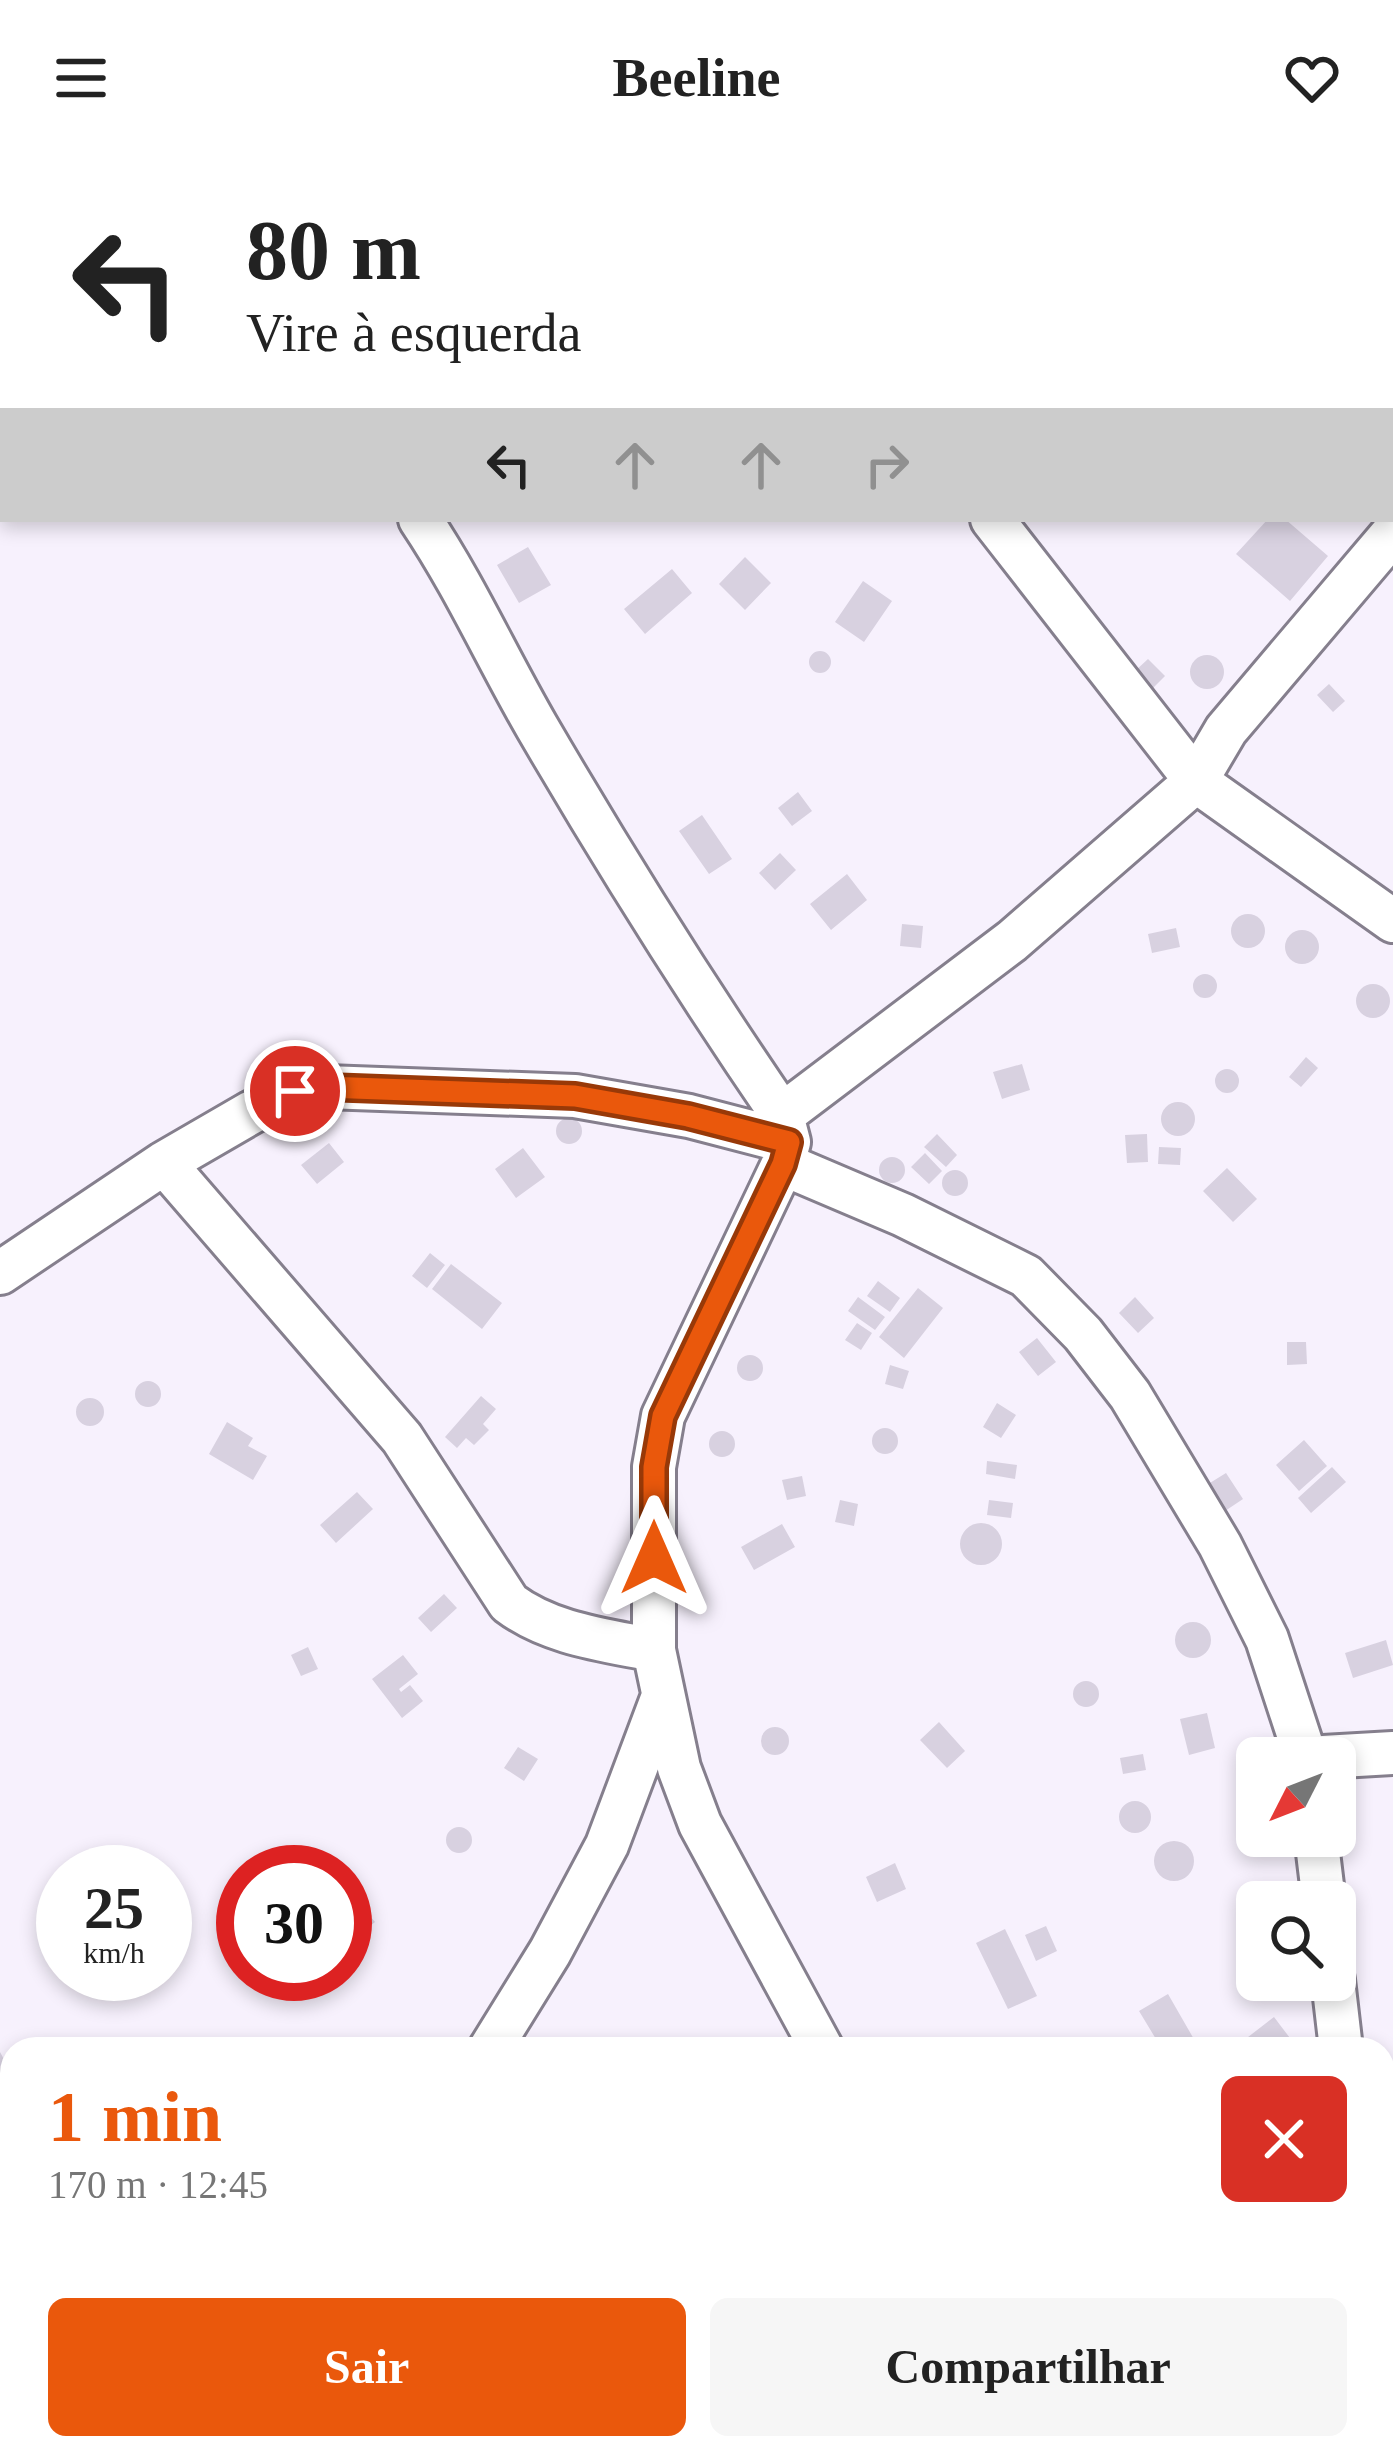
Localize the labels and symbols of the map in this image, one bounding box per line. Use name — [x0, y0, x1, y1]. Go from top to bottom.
pin — [244, 1040, 346, 1142]
position arrow — [591, 1495, 717, 1621]
north arrow — [1236, 1737, 1356, 1857]
speed limit sign: 30 — [216, 1845, 372, 2001]

